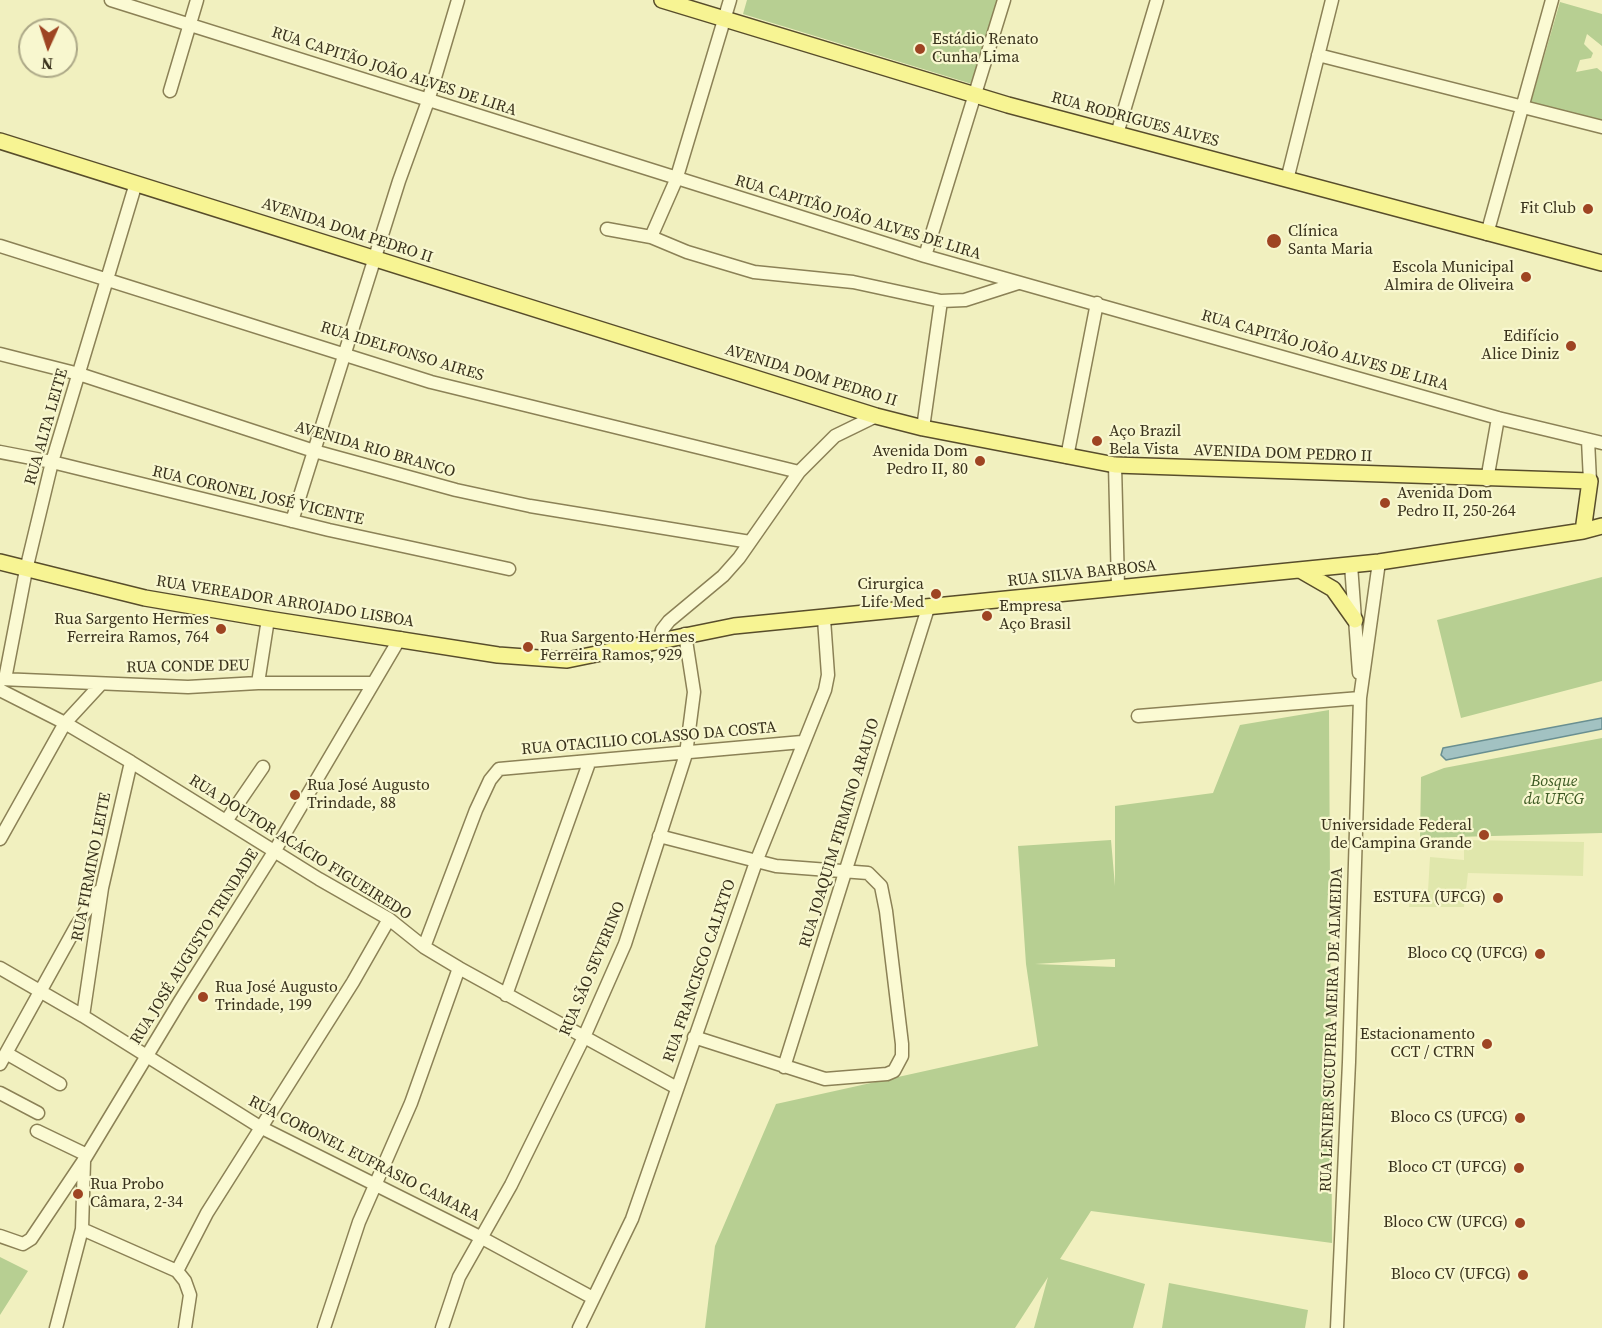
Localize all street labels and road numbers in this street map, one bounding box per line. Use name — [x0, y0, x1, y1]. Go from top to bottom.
street label: RUA CAPITÃO JOÃO ALVES DE LIRA — [269, 23, 519, 121]
street label: RUA RODRIGUES ALVES — [1049, 88, 1221, 152]
street label: RUA CAPITÃO JOÃO ALVES DE LIRA — [733, 171, 983, 265]
street label: AVENIDA DOM PEDRO II — [259, 194, 435, 268]
street label: RUA CAPITÃO JOÃO ALVES DE LIRA — [1199, 306, 1451, 396]
street label: RUA IDELFONSO AIRES — [318, 318, 486, 386]
street label: AVENIDA DOM PEDRO II — [723, 341, 899, 411]
street label: RUA ALTA LEITE — [21, 367, 73, 487]
street label: AVENIDA RIO BRANCO — [293, 418, 457, 482]
street label: AVENIDA DOM PEDRO II — [1193, 441, 1373, 467]
street label: RUA CORONEL JOSÉ VICENTE — [150, 462, 366, 530]
street label: RUA SILVA BARBOSA — [1007, 557, 1157, 591]
street label: RUA VEREADOR ARROJADO LISBOA — [155, 572, 415, 632]
street label: RUA CONDE DEU — [126, 656, 250, 678]
street label: RUA JOAQUIM FIRMINO ARAUJO — [796, 716, 884, 950]
street label: RUA OTACILIO COLASSO DA COSTA — [521, 718, 777, 760]
street label: RUA DOUTOR ACÁCIO FIGUEIREDO — [185, 771, 415, 925]
street label: RUA FIRMINO LEITE — [68, 791, 116, 943]
street label: RUA JOSÉ AUGUSTO TRINDADE — [127, 845, 263, 1049]
street label: RUA LENIER SUCUPIRA MEIRA DE ALMEIDA — [1317, 867, 1347, 1193]
street label: RUA FRANCISCO CALIXTO — [660, 877, 740, 1065]
street label: RUA SÃO SEVERINO — [556, 899, 630, 1039]
street label: RUA CORONEL EUFRASIO CAMARA — [245, 1092, 483, 1226]

